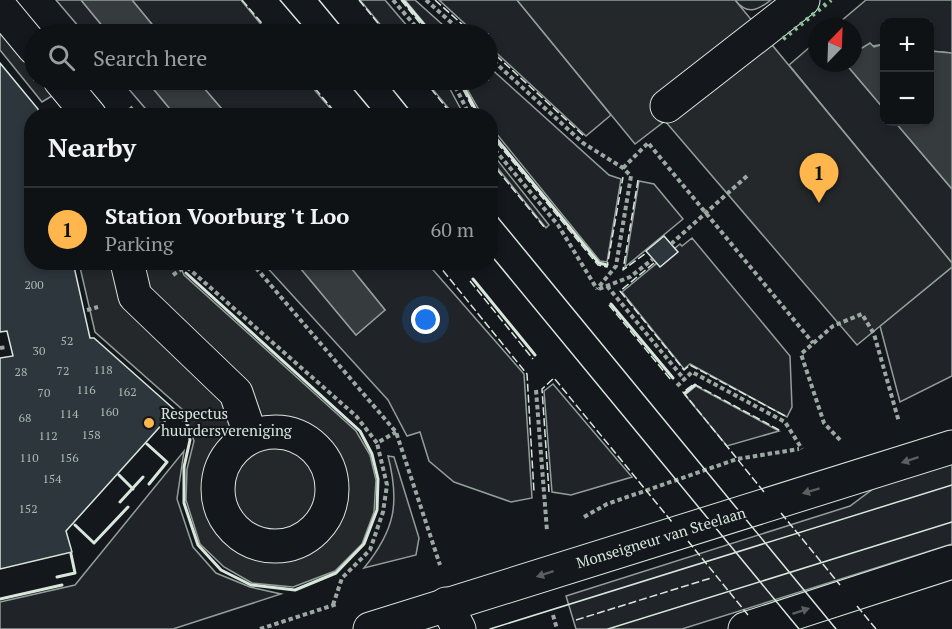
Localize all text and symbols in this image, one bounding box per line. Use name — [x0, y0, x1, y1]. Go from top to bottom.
north arrow — [808, 18, 862, 72]
map controls — [880, 18, 934, 126]
button: + — [880, 18, 934, 72]
search box — [24, 24, 498, 90]
icon: search — [45, 41, 78, 74]
text: Search here — [93, 43, 207, 72]
button: − — [880, 72, 934, 126]
text: Nearby — [48, 130, 136, 164]
pin: 1 — [800, 154, 838, 203]
text: Station Voorburg 't Loo — [105, 201, 349, 230]
text: 1 — [62, 216, 73, 243]
text: 60 m — [431, 216, 474, 243]
text: Parking — [105, 230, 173, 257]
house number: 200 — [24, 277, 44, 292]
your location — [411, 305, 440, 334]
house number: 52 — [61, 333, 73, 348]
house number: 30 — [33, 343, 45, 358]
house number: 118 — [93, 362, 113, 377]
house number: 72 — [57, 363, 69, 378]
house number: 28 — [15, 364, 27, 379]
house number: 116 — [76, 382, 96, 397]
house number: 162 — [117, 384, 137, 399]
house number: 70 — [38, 385, 50, 400]
place label: Respectus huurdersvereniging — [161, 403, 293, 440]
house number: 160 — [99, 404, 119, 419]
house number: 114 — [59, 406, 79, 421]
house number: 68 — [19, 410, 31, 425]
marker: Respectus huurdersvereniging — [142, 416, 156, 430]
house number: 158 — [81, 427, 101, 442]
house number: 112 — [38, 428, 58, 443]
house number: 110 — [19, 450, 39, 465]
house number: 156 — [59, 450, 79, 465]
one-way arrow — [901, 456, 919, 466]
house number: 154 — [42, 471, 62, 486]
one-way arrow — [802, 487, 820, 496]
house number: 152 — [18, 501, 38, 516]
street label: Monseigneur van Steelaan — [574, 502, 748, 572]
one-way arrow — [536, 570, 554, 579]
one-way arrow — [792, 606, 810, 615]

